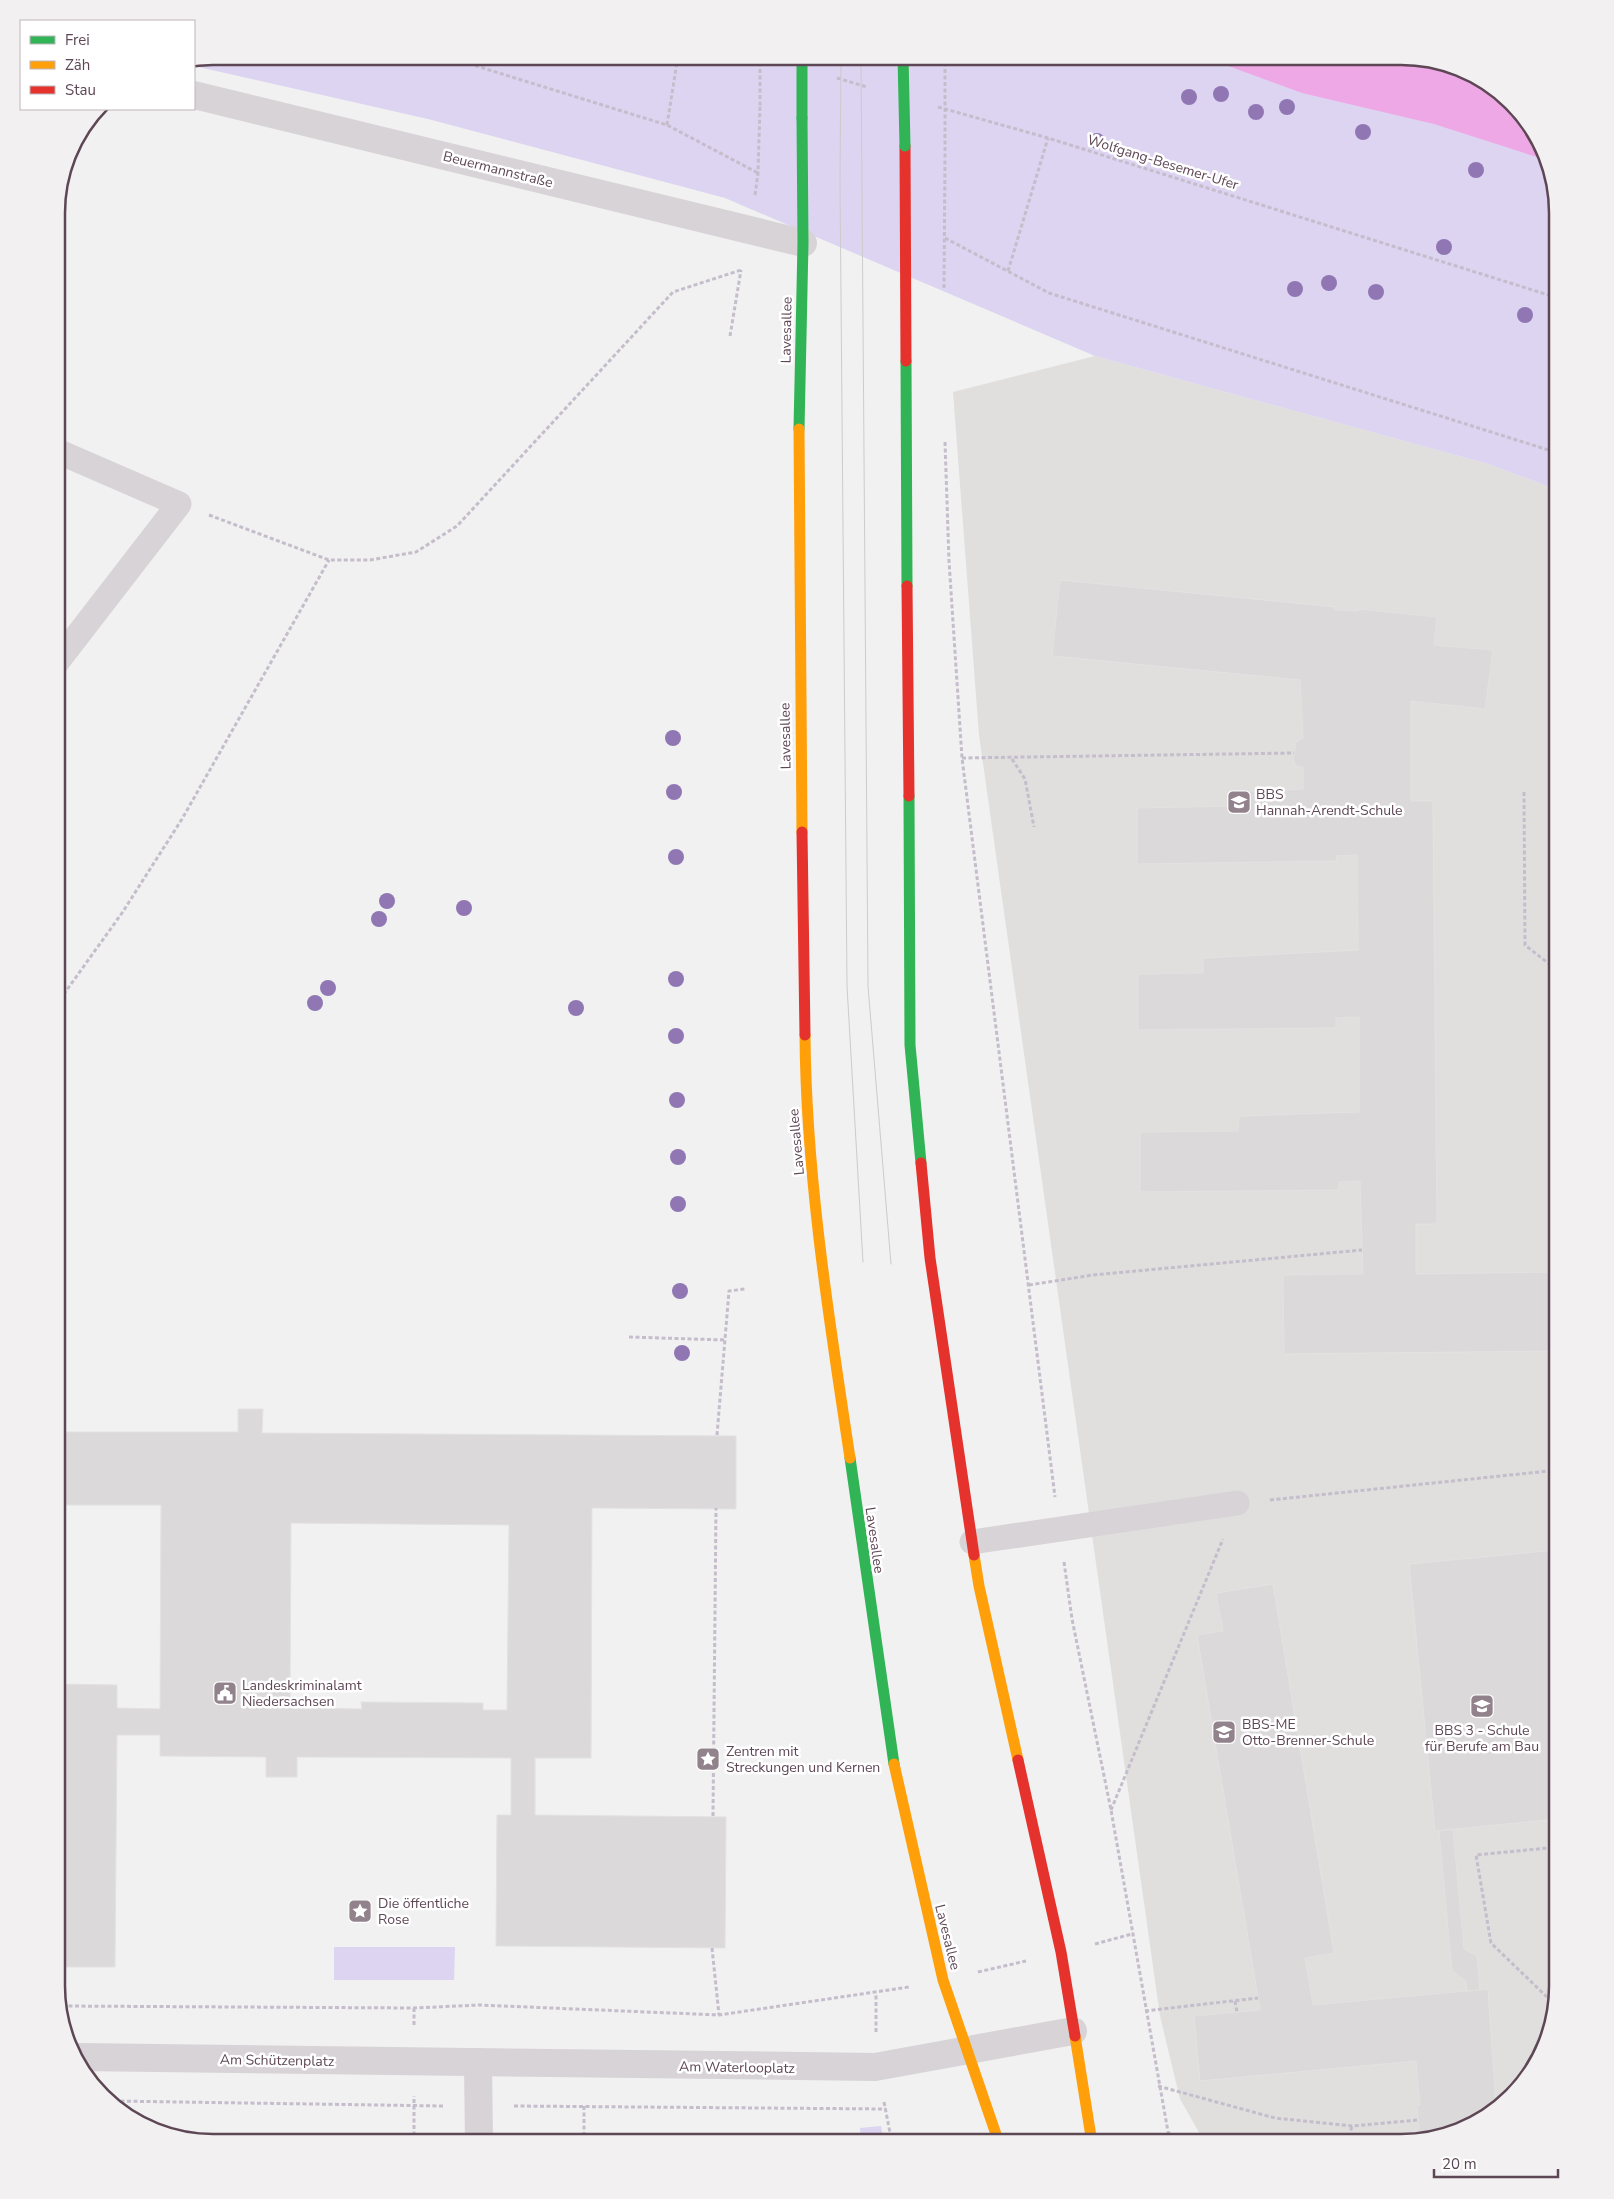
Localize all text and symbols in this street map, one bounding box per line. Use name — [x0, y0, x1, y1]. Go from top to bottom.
legend — [20, 20, 195, 110]
text: Frei — [65, 30, 90, 50]
text: Zäh — [65, 55, 90, 75]
text: Stau — [65, 80, 96, 100]
street label: Wolfgang-Besemer-Ufer — [1085, 130, 1241, 194]
street label: Beuermannstraße — [441, 147, 555, 192]
street label: Lavesallee — [776, 296, 797, 364]
street label: Lavesallee — [775, 702, 796, 770]
place label: BBS Hannah-Arendt-Schule — [1256, 785, 1403, 820]
school or university icon: BBS Hannah-Arendt-Schule — [1226, 789, 1252, 815]
street label: Lavesallee — [784, 1108, 809, 1176]
street label: Lavesallee — [860, 1506, 889, 1574]
place label: Landeskriminalamt Niedersachsen — [242, 1676, 362, 1711]
public building icon: Landeskriminalamt Niedersachsen — [212, 1680, 238, 1706]
school or university icon: BBS 3 - Schule für Berufe am Bau — [1469, 1693, 1495, 1719]
place label: BBS-ME Otto-Brenner-Schule — [1242, 1715, 1374, 1750]
school or university icon: BBS-ME Otto-Brenner-Schule — [1211, 1719, 1237, 1745]
place label: BBS 3 - Schule für Berufe am Bau — [1425, 1721, 1539, 1756]
place label: Zentren mit Streckungen und Kernen — [726, 1742, 880, 1777]
place icon: Zentren mit Streckungen und Kernen — [695, 1746, 721, 1772]
place label: Die öffentliche Rose — [378, 1894, 469, 1929]
place icon: Die öffentliche Rose — [347, 1898, 373, 1924]
street label: Lavesallee — [930, 1902, 965, 1972]
street label: Am Schützenplatz — [220, 2050, 335, 2071]
street label: Am Waterlooplatz — [679, 2057, 796, 2078]
scale bar — [1434, 2146, 1558, 2178]
text: 20 m — [1442, 2154, 1477, 2174]

